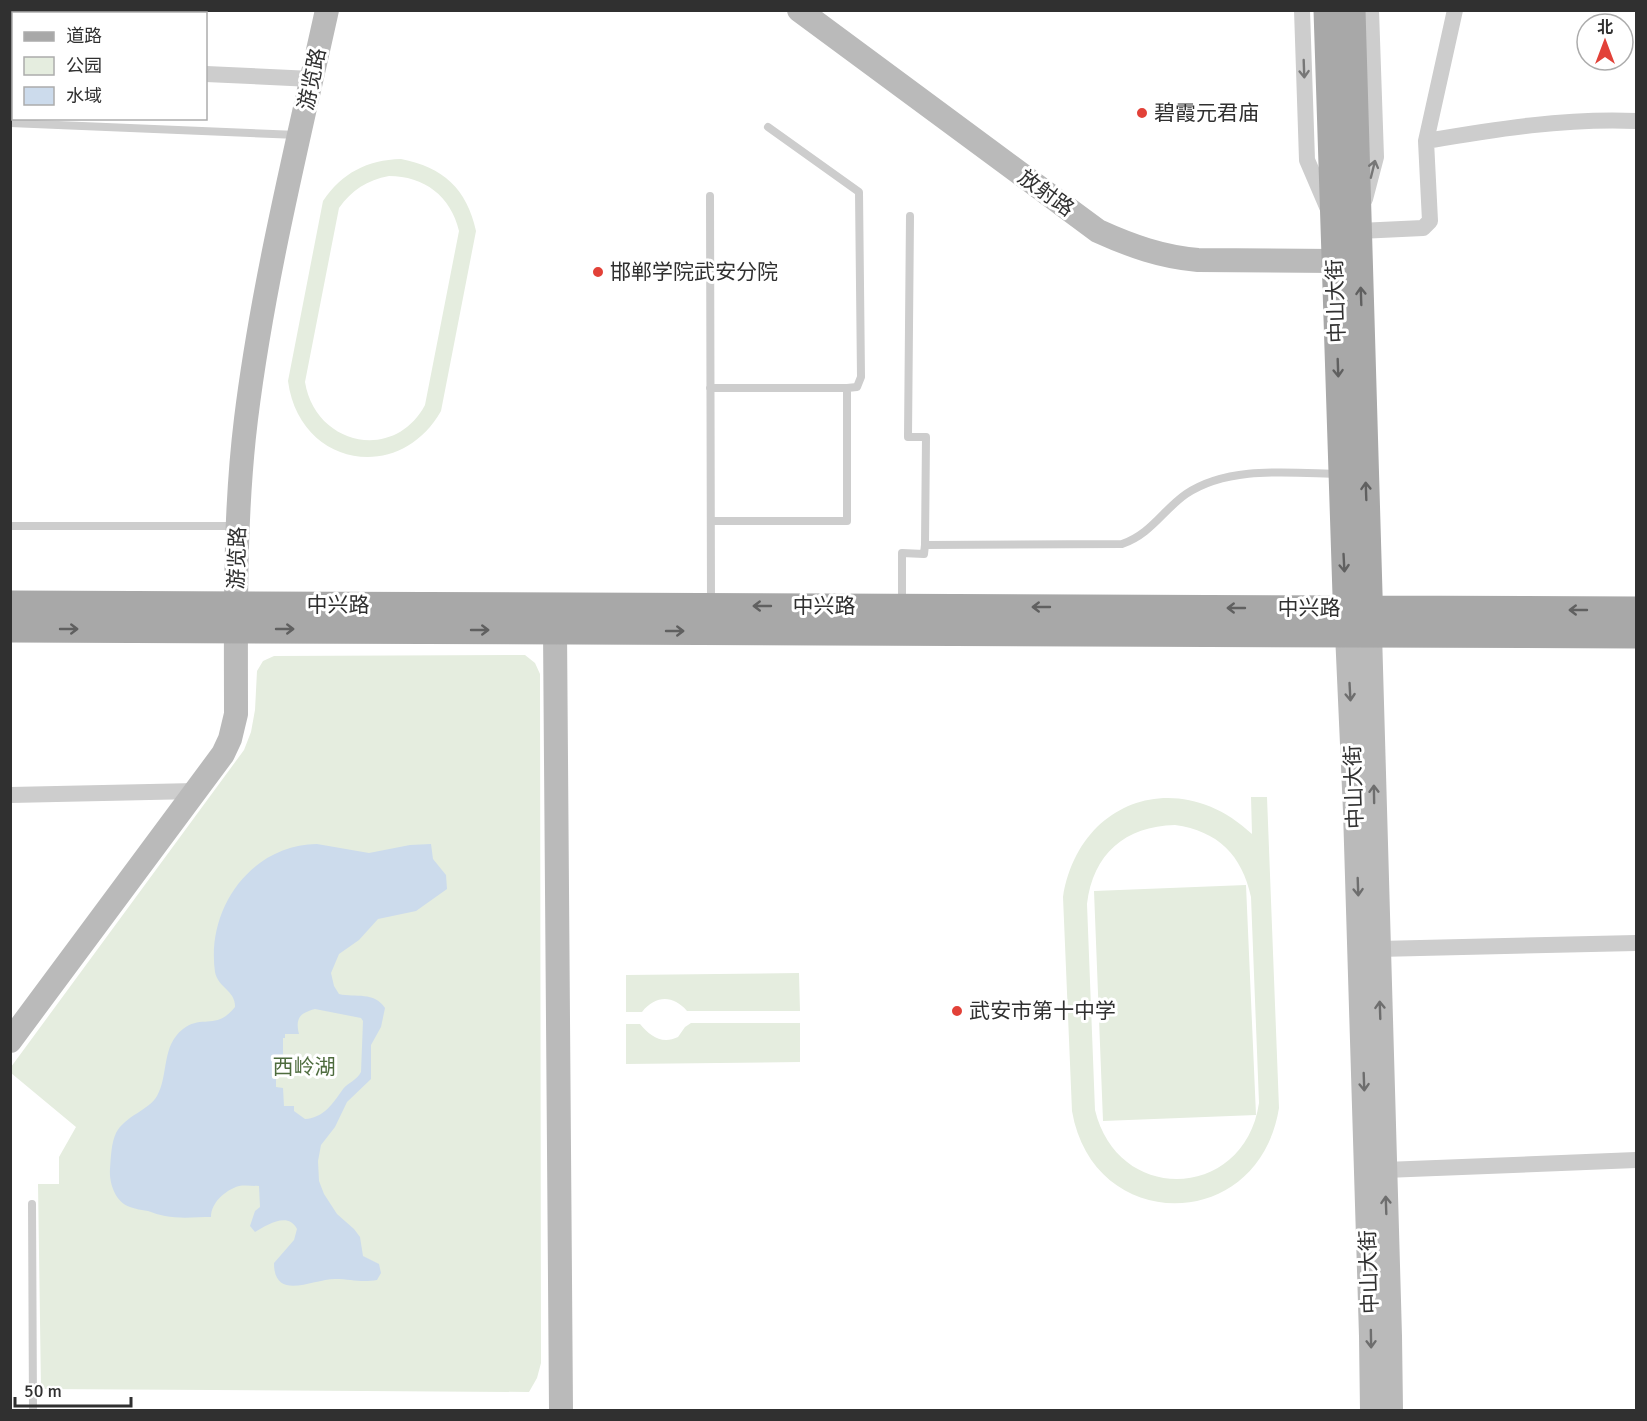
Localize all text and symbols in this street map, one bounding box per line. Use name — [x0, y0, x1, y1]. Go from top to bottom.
legend — [12, 12, 207, 120]
north arrow — [1575, 12, 1635, 72]
text: 北 — [1597, 18, 1613, 38]
text: 道路 — [66, 25, 102, 47]
street label: 游览路 — [293, 45, 331, 113]
text: 公园 — [66, 55, 102, 77]
one-way arrow — [1298, 58, 1310, 78]
text: 水域 — [66, 85, 102, 107]
place label: 碧霞元君庙 — [1154, 100, 1259, 126]
marker: 碧霞元君庙 — [1135, 106, 1149, 120]
one-way arrow — [1367, 160, 1379, 179]
street label: 放射路 — [1013, 164, 1079, 222]
place label: 邯郸学院武安分院 — [610, 259, 778, 285]
street label: 中山大街 — [1322, 259, 1350, 343]
marker: 邯郸学院武安分院 — [591, 265, 605, 279]
one-way arrow — [1355, 286, 1366, 306]
one-way arrow — [1332, 358, 1344, 378]
one-way arrow — [1361, 481, 1372, 501]
street label: 游览路 — [223, 526, 251, 590]
one-way arrow — [1338, 553, 1349, 573]
street label: 中兴路 — [307, 592, 370, 618]
street label: 中兴路 — [793, 593, 856, 619]
street label: 中兴路 — [1278, 595, 1341, 621]
one-way arrow — [753, 600, 773, 612]
one-way arrow — [1032, 601, 1052, 613]
one-way arrow — [1227, 602, 1247, 614]
one-way arrow — [1569, 604, 1589, 616]
one-way arrow — [58, 623, 78, 635]
one-way arrow — [274, 623, 294, 635]
one-way arrow — [469, 624, 489, 636]
one-way arrow — [664, 625, 684, 637]
one-way arrow — [1344, 681, 1355, 701]
street label: 中山大街 — [1340, 745, 1368, 829]
one-way arrow — [1368, 785, 1379, 805]
one-way arrow — [1352, 876, 1363, 896]
place label: 武安市第十中学 — [969, 998, 1116, 1024]
one-way arrow — [1374, 1001, 1386, 1021]
marker: 武安市第十中学 — [950, 1004, 964, 1018]
park label: 西岭湖 — [273, 1054, 336, 1080]
one-way arrow — [1358, 1071, 1369, 1091]
one-way arrow — [1380, 1196, 1392, 1216]
street label: 中山大街 — [1355, 1230, 1383, 1314]
one-way arrow — [1365, 1329, 1377, 1349]
scale bar — [15, 1370, 130, 1408]
text: 50 m — [24, 1380, 62, 1402]

